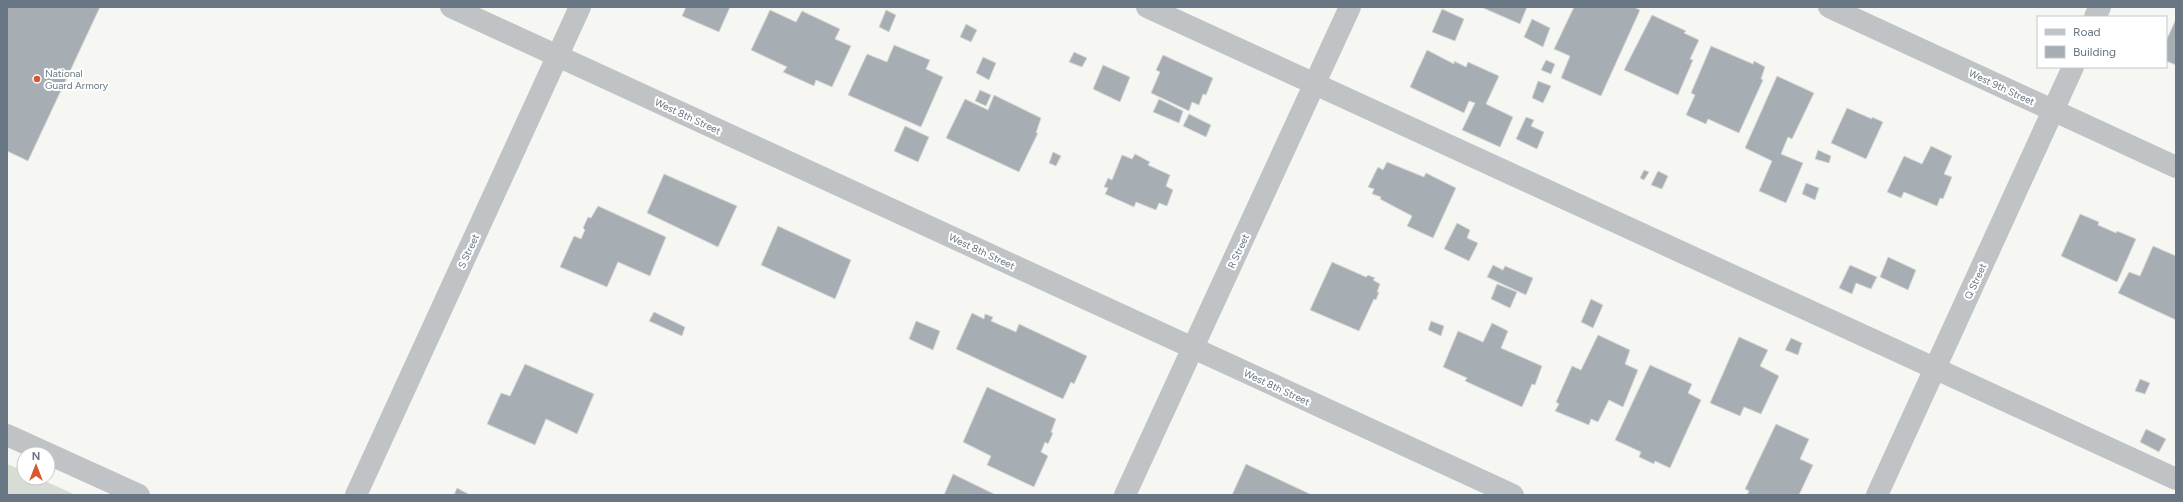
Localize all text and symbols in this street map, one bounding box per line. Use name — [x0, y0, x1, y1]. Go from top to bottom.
legend — [2037, 16, 2167, 68]
text: Road — [2073, 25, 2101, 39]
text: Building — [2073, 45, 2116, 59]
place label: National Guard Armory — [45, 67, 109, 92]
street label: West 9th Street — [1967, 67, 2037, 108]
marker: National Guard Armory — [32, 74, 42, 84]
street label: West 8th Street — [653, 95, 723, 138]
street label: West 8th Street — [947, 230, 1017, 273]
street label: S Street — [455, 232, 482, 271]
street label: R Street — [1225, 232, 1252, 271]
street label: Q Street — [1961, 261, 1990, 301]
street label: West 8th Street — [1242, 366, 1312, 409]
north arrow — [16, 446, 56, 486]
text: N — [32, 450, 40, 463]

